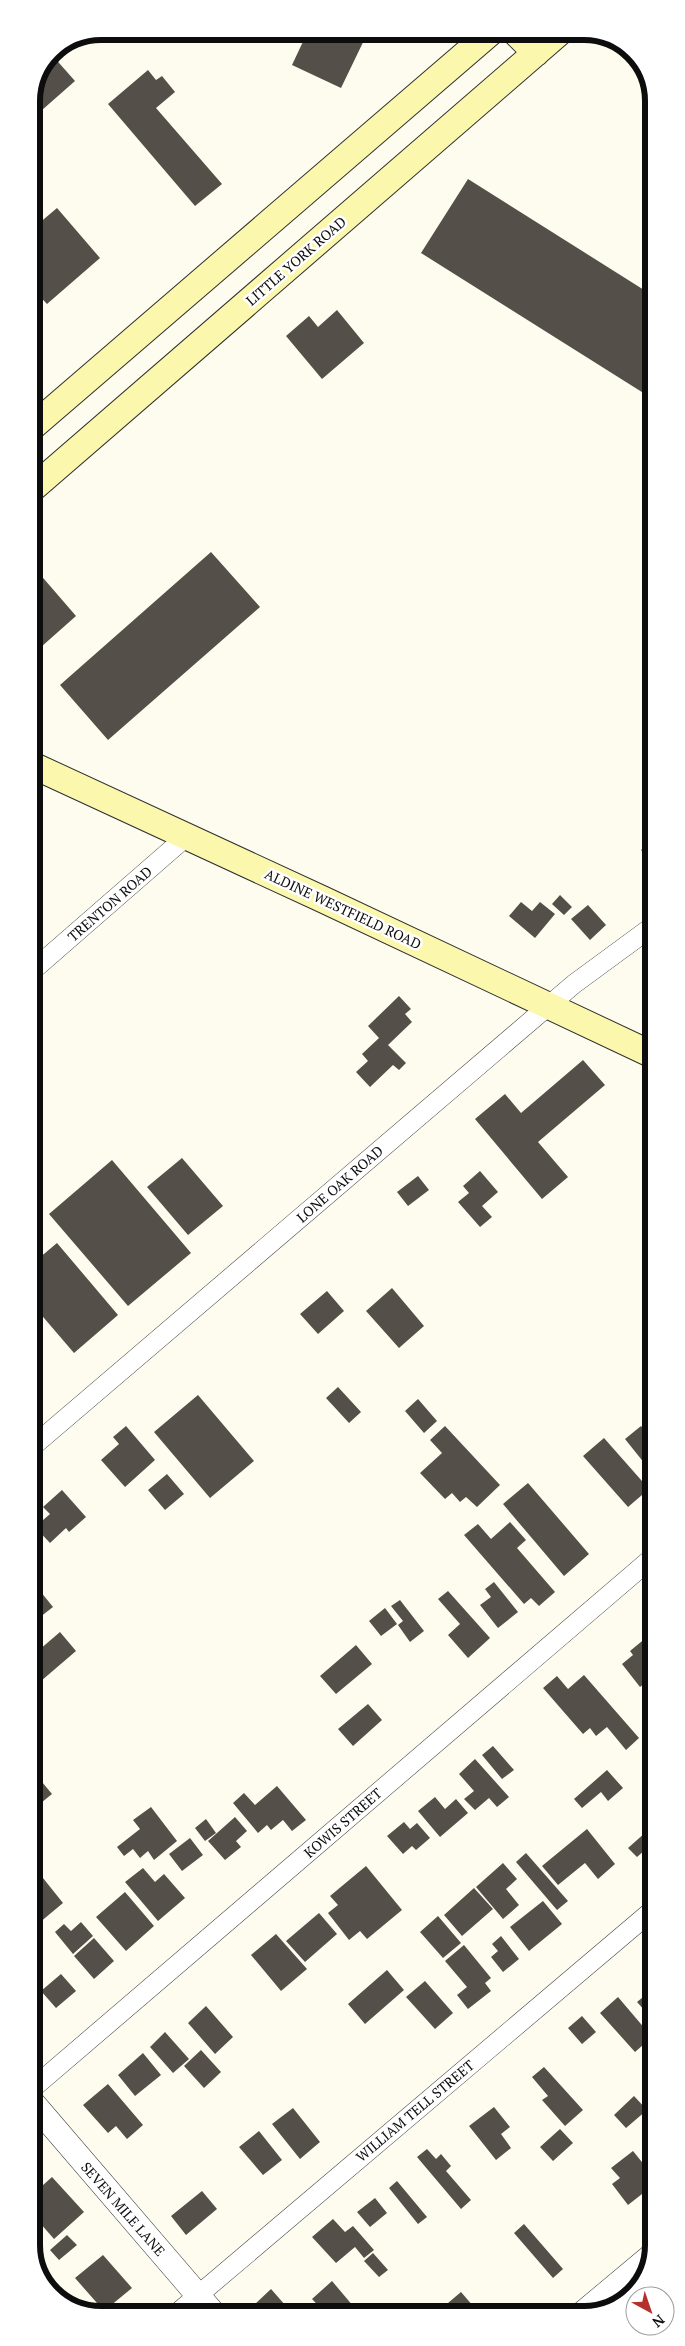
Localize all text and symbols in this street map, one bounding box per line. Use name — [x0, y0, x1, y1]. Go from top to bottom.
street label: LITTLE YORK ROAD — [242, 212, 350, 309]
street label: TRENTON ROAD — [63, 862, 156, 946]
street label: ALDINE WESTFIELD ROAD — [262, 864, 425, 953]
street label: LONE OAK ROAD — [292, 1141, 387, 1226]
street label: KOWIS STREET — [300, 1783, 386, 1862]
street label: WILLIAM TELL STREET — [351, 2055, 478, 2166]
street label: SEVEN MILE LANE — [77, 2158, 170, 2260]
north arrow — [625, 2286, 675, 2336]
text: N — [648, 2311, 669, 2332]

